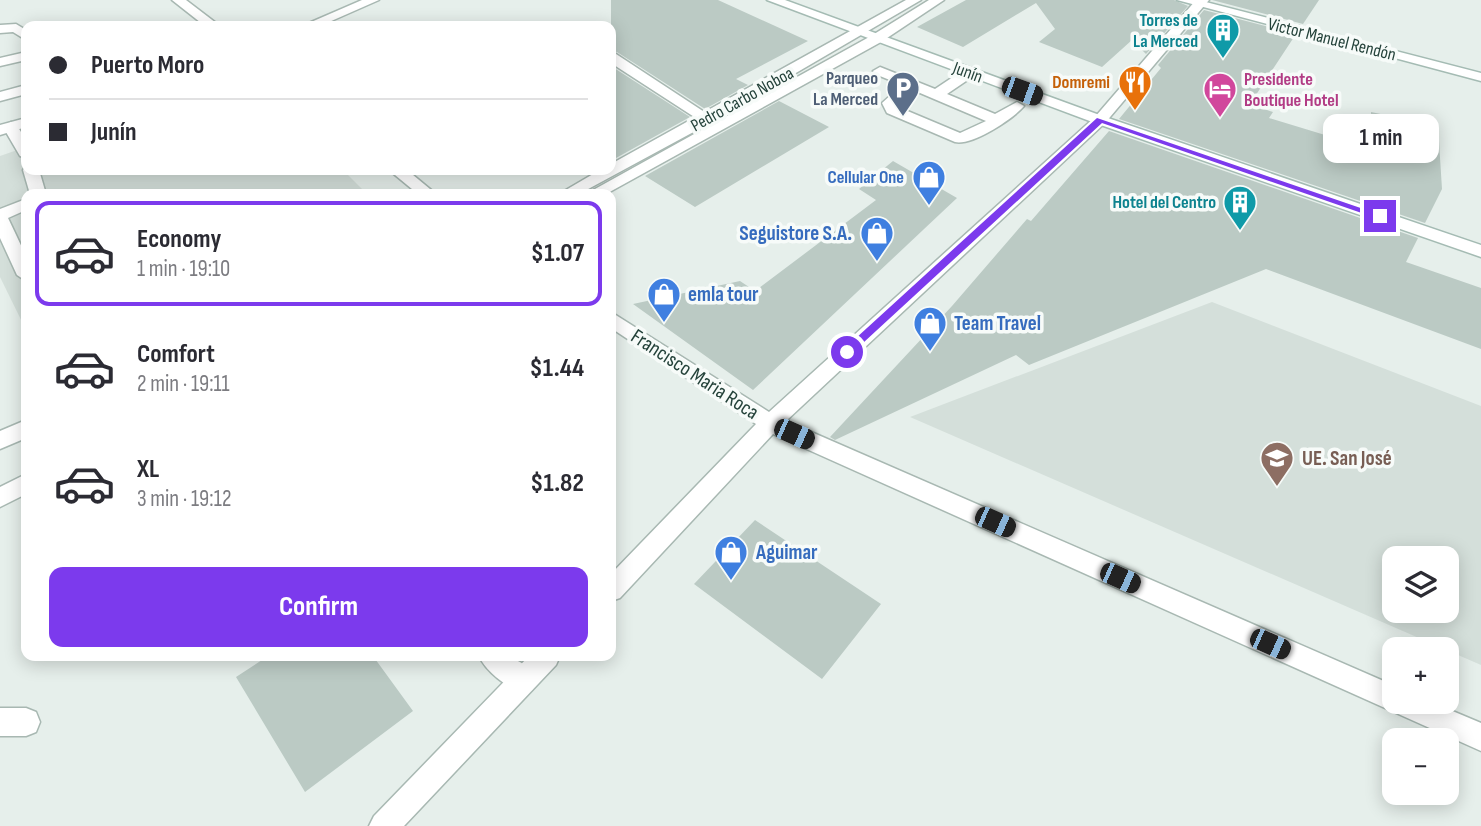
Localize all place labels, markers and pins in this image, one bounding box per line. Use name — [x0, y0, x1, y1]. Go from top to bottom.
place label: Torres de La Merced — [1133, 10, 1198, 52]
building icon: Torres de La Merced — [1204, 11, 1242, 60]
restaurant icon: Domremi — [1116, 63, 1154, 112]
place label: Parqueo La Merced — [813, 68, 878, 110]
parking icon: Parqueo La Merced — [884, 69, 922, 118]
place label: Presidente Boutique Hotel — [1244, 69, 1339, 111]
hotel icon: Presidente Boutique Hotel — [1201, 70, 1239, 119]
place label: Domremi — [1052, 72, 1110, 93]
shop icon: Cellular One — [910, 158, 948, 207]
place label: Cellular One — [828, 167, 904, 188]
building icon: Hotel del Centro — [1221, 183, 1259, 232]
place label: Hotel del Centro — [1113, 192, 1216, 213]
shop icon: Seguistore S.A. — [858, 214, 896, 263]
place label: Seguistore S.A. — [739, 221, 852, 246]
shop icon: emla tour — [645, 275, 683, 324]
place label: emla tour — [688, 282, 759, 307]
shop icon: Team Travel — [911, 304, 949, 353]
place label: Team Travel — [954, 311, 1041, 336]
school or university icon: UE. San José — [1258, 439, 1296, 488]
place label: UE. San José — [1302, 446, 1392, 471]
shop icon: Aguimar — [712, 533, 750, 582]
place label: Aguimar — [755, 540, 818, 565]

